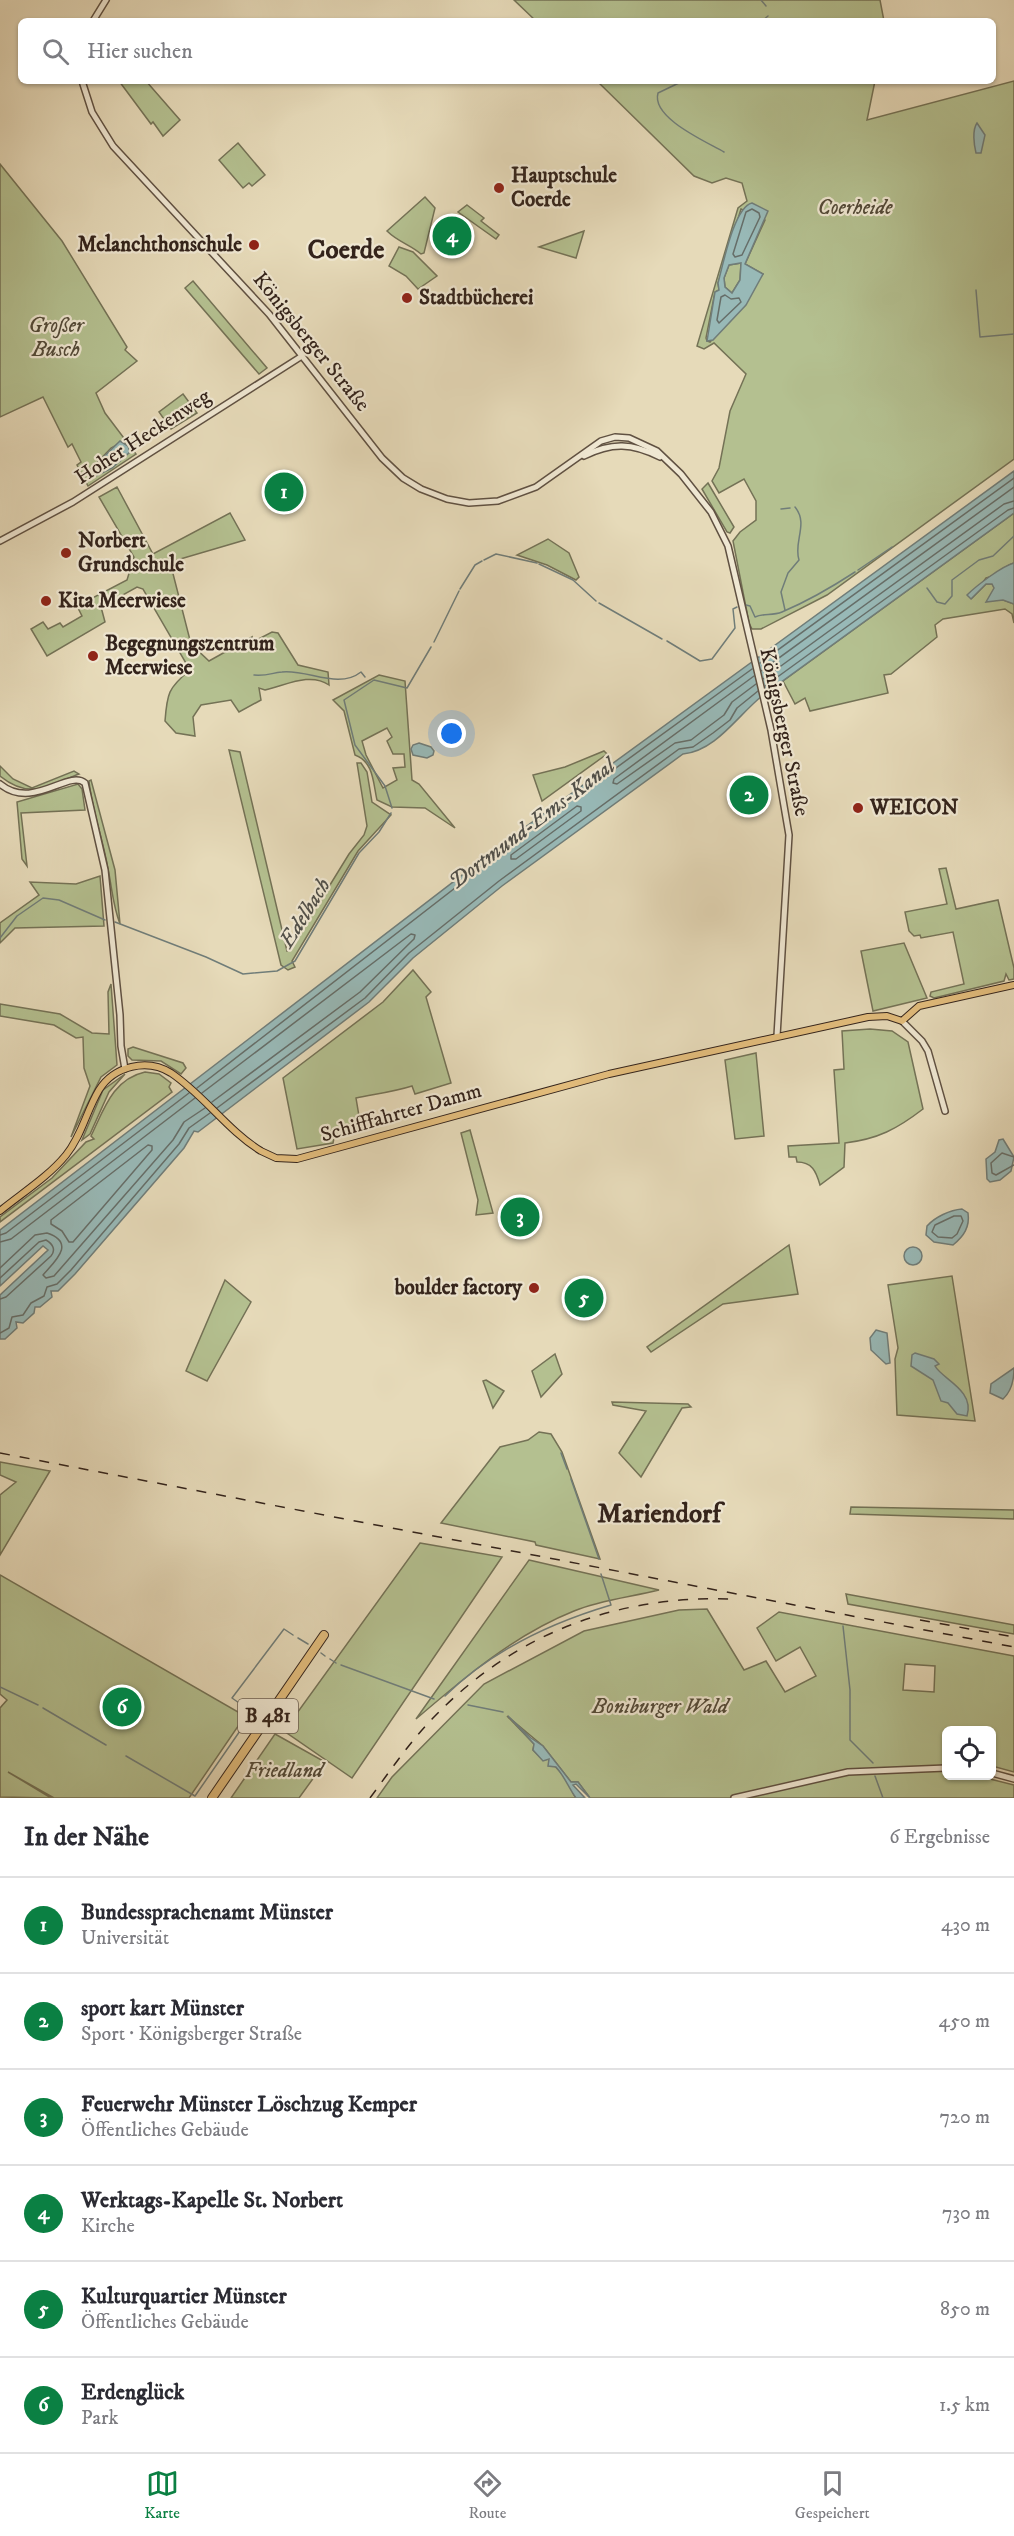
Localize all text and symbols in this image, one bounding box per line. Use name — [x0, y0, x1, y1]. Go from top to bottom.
search box — [18, 18, 996, 84]
icon: search — [39, 35, 72, 68]
text: Hier suchen — [87, 38, 193, 65]
place label: Hauptschule Coerde — [511, 163, 617, 213]
marker: Hauptschule Coerde — [492, 181, 506, 195]
park label: Coerheide — [818, 195, 893, 221]
pin: 4 — [432, 214, 472, 258]
place label: Melanchthonschule — [77, 232, 242, 258]
district label: Coerde — [308, 233, 384, 267]
marker: Melanchthonschule — [247, 238, 261, 252]
street label: Königsberger Straße — [247, 267, 375, 417]
place label: Stadtbücherei — [419, 285, 534, 311]
marker: Stadtbücherei — [400, 291, 414, 305]
park label: Großer Busch — [29, 313, 85, 363]
street label: Hoher Heckenweg — [70, 383, 216, 491]
pin: 1 — [264, 470, 304, 514]
place label: Norbert Grundschule — [78, 528, 184, 578]
marker: Norbert Grundschule — [59, 546, 73, 560]
place label: Kita Meerwiese — [58, 588, 186, 614]
marker: Kita Meerwiese — [39, 594, 53, 608]
place label: Begegnungszentrum Meerwiese — [105, 631, 275, 681]
street label: Königsberger Straße — [753, 645, 815, 819]
marker: Begegnungszentrum Meerwiese — [86, 649, 100, 663]
your location — [437, 719, 466, 748]
water label: Dortmund-Ems-Kanal — [444, 751, 622, 895]
pin: 2 — [730, 772, 768, 818]
place label: WEICON — [869, 795, 958, 821]
marker: WEICON — [851, 801, 865, 815]
water label: Edelbach — [272, 873, 337, 954]
street label: Schifffahrter Damm — [317, 1077, 485, 1148]
pin: 3 — [500, 1194, 540, 1240]
place label: boulder factory — [394, 1275, 523, 1301]
pin: 5 — [564, 1276, 604, 1320]
marker: boulder factory — [527, 1281, 541, 1295]
district label: Mariendorf — [597, 1497, 725, 1531]
pin: 6 — [102, 1684, 142, 1730]
park label: Boniburger Wald — [591, 1694, 731, 1720]
road number: B 481 — [238, 1699, 298, 1733]
map controls — [942, 1726, 996, 1780]
button: locate — [942, 1726, 996, 1780]
park label: Friedland — [245, 1758, 326, 1784]
text: In der Nähe — [24, 1821, 149, 1854]
text: 6 Ergebnisse — [889, 1825, 990, 1850]
text: Bundessprachenamt Münster — [81, 1899, 333, 1926]
text: 1 — [40, 1913, 47, 1938]
text: 430 m — [941, 1913, 990, 1938]
text: Universität — [81, 1926, 169, 1951]
text: sport kart Münster — [81, 1995, 244, 2022]
text: 2 — [39, 2009, 48, 2034]
text: 450 m — [939, 2009, 990, 2034]
text: Sport · Königsberger Straße — [81, 2022, 302, 2047]
text: Feuerwehr Münster Löschzug Kemper — [81, 2091, 417, 2118]
text: 3 — [40, 2105, 47, 2130]
text: 720 m — [940, 2105, 990, 2130]
text: Öffentliches Gebäude — [81, 2118, 249, 2143]
text: Werktags-Kapelle St. Norbert — [81, 2187, 343, 2214]
text: 4 — [38, 2201, 49, 2226]
text: 730 m — [942, 2201, 990, 2226]
text: Kirche — [81, 2214, 135, 2239]
text: Kulturquartier Münster — [81, 2283, 287, 2310]
text: 5 — [39, 2297, 48, 2322]
text: 850 m — [940, 2297, 990, 2322]
text: Öffentliches Gebäude — [81, 2310, 249, 2335]
text: Erdenglück — [81, 2379, 185, 2406]
text: 6 — [38, 2393, 49, 2418]
text: 1.5 km — [939, 2393, 990, 2418]
text: Park — [81, 2406, 118, 2431]
tab: Karte — [144, 2467, 180, 2523]
tab: Route — [469, 2467, 506, 2523]
tab: Gespeichert — [795, 2467, 870, 2523]

